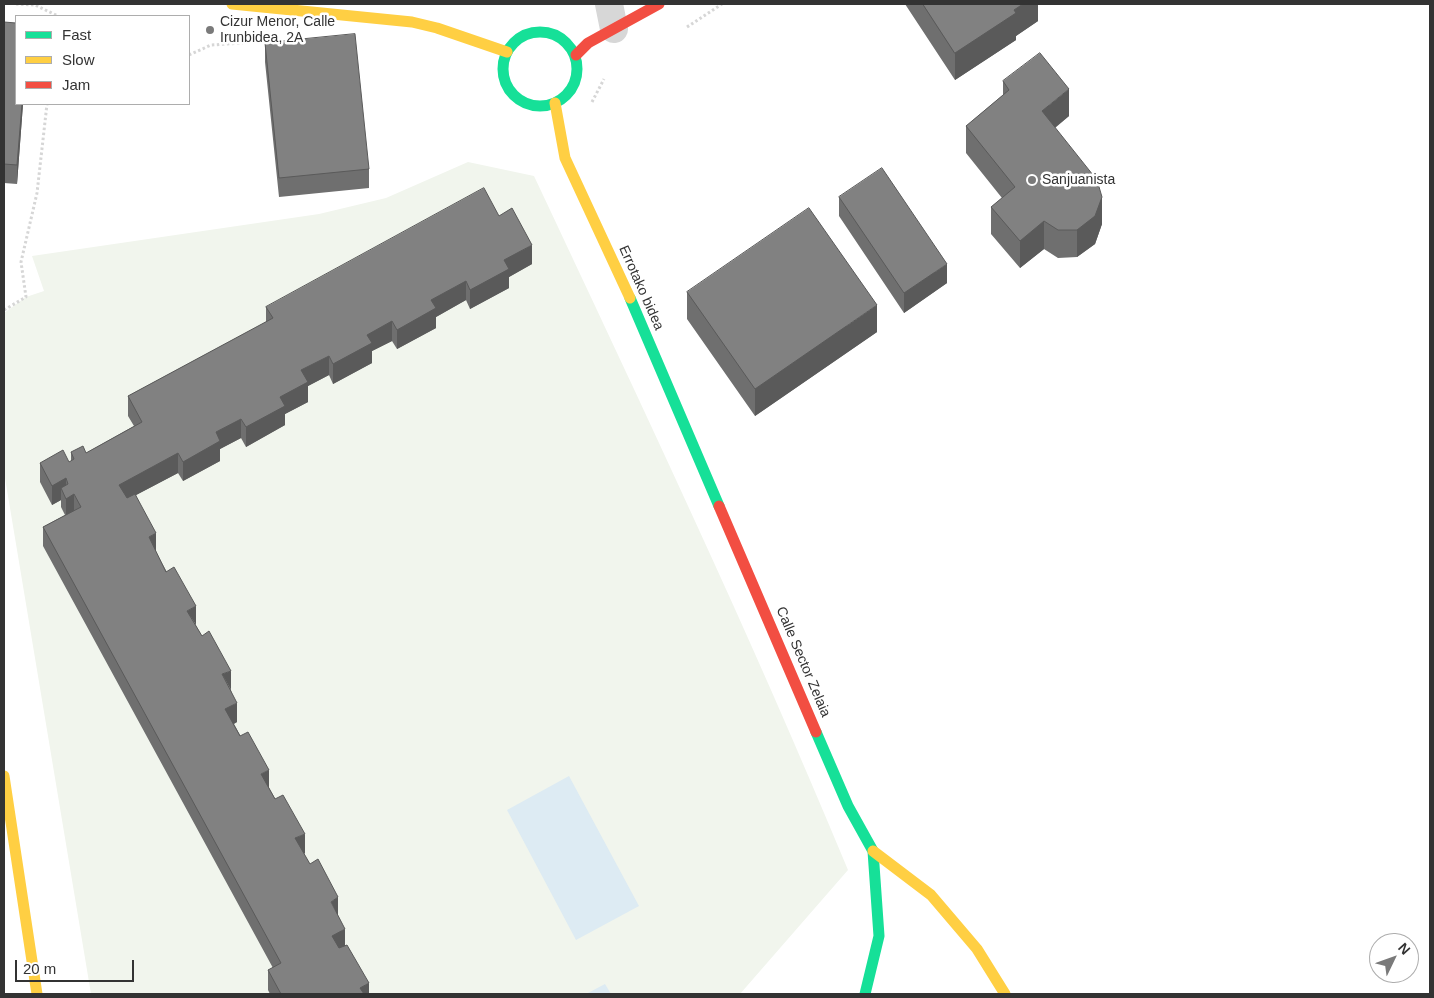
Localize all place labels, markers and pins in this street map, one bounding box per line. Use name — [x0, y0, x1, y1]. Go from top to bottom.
place label: Cizur Menor, Calle Irunbidea, 2A — [220, 14, 335, 46]
marker: Cizur Menor, Calle Irunbidea, 2A — [204, 24, 216, 36]
place label: Sanjuanista — [1042, 172, 1115, 188]
marker: Sanjuanista — [1026, 174, 1038, 186]

